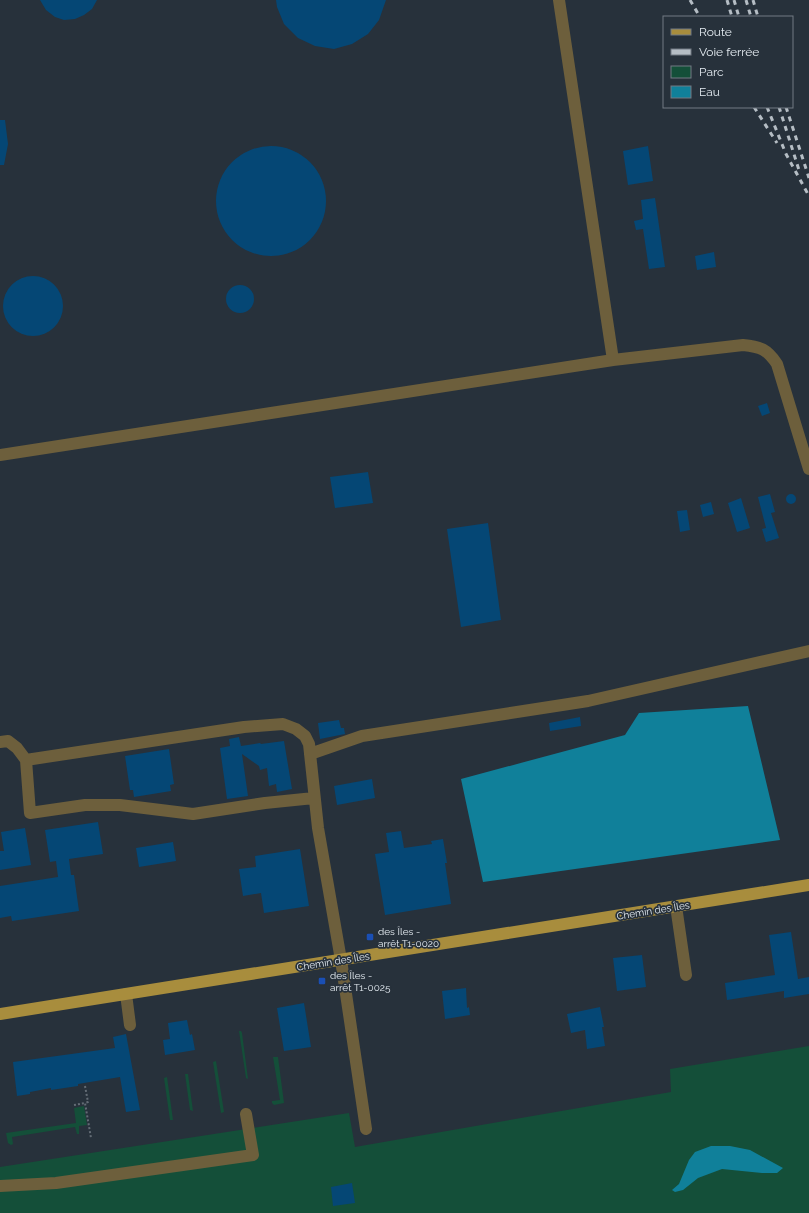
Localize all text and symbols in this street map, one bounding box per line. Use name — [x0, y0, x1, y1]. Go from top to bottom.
legend — [663, 16, 793, 108]
text: Route — [699, 25, 732, 39]
text: Voie ferrée — [699, 45, 759, 59]
text: Parc — [699, 65, 724, 79]
text: Eau — [699, 85, 720, 99]
street label: Chemin des Îles — [616, 899, 690, 922]
place label: des Îles - arrêt T1-0020 — [378, 926, 439, 949]
marker: des Îles - arrêt T1-0020 — [365, 932, 375, 942]
street label: Chemin des Îles — [296, 950, 370, 973]
place label: des Îles - arrêt T1-0025 — [330, 970, 391, 993]
marker: des Îles - arrêt T1-0025 — [317, 976, 327, 986]

